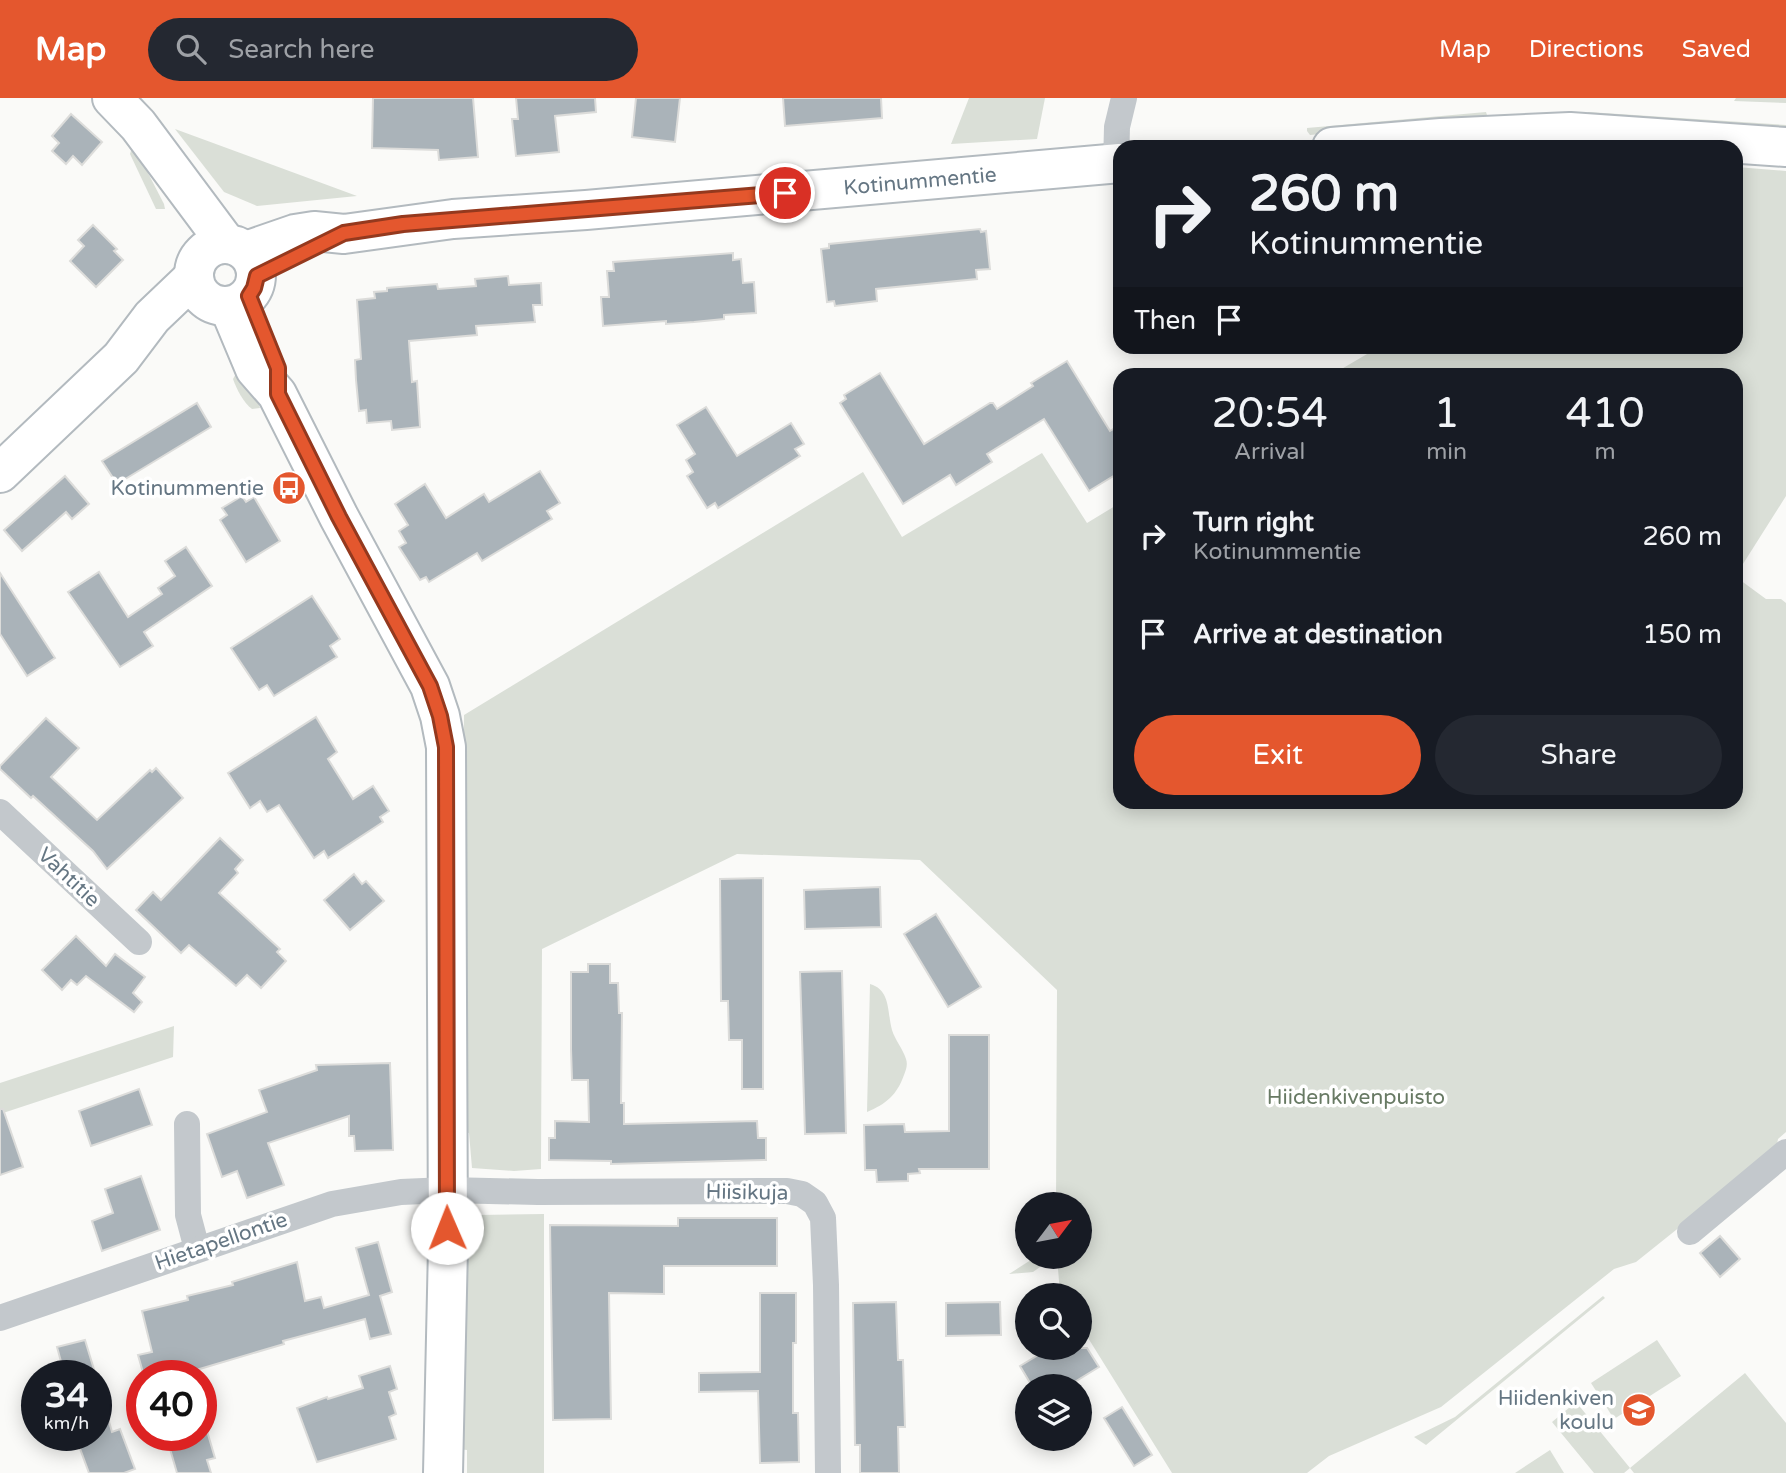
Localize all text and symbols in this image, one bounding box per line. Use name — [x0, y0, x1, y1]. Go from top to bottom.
search box — [148, 18, 638, 81]
text: Map — [35, 30, 106, 69]
icon: search — [172, 30, 210, 68]
text: Search here — [228, 34, 374, 65]
text: Map — [1439, 35, 1491, 64]
text: Directions — [1529, 35, 1644, 64]
text: Saved — [1682, 35, 1751, 64]
street label: Kotinummentie — [842, 162, 998, 201]
pin — [755, 163, 815, 223]
text: 260 m — [1249, 165, 1399, 224]
icon: right — [1134, 168, 1225, 259]
icon: arrive — [766, 174, 804, 212]
text: Kotinummentie — [1249, 225, 1483, 263]
icon: arrive — [1210, 301, 1248, 339]
text: Then — [1134, 305, 1196, 336]
text: 20:54 — [1211, 388, 1328, 439]
text: 1 — [1433, 388, 1460, 439]
text: 410 — [1565, 388, 1645, 439]
text: Arrival — [1234, 438, 1305, 466]
text: min — [1426, 438, 1467, 466]
text: m — [1594, 438, 1616, 466]
bus stop icon: Kotinummentie — [270, 469, 308, 507]
place label: Kotinummentie — [110, 476, 264, 501]
text: Turn right — [1193, 507, 1314, 538]
icon: right — [1134, 517, 1172, 555]
text: 260 m — [1642, 521, 1722, 552]
text: Kotinummentie — [1193, 538, 1361, 566]
icon: arrive — [1134, 615, 1172, 653]
text: Arrive at destination — [1193, 619, 1443, 650]
text: 150 m — [1642, 619, 1722, 650]
button: Exit — [1134, 715, 1421, 795]
button: Share — [1435, 715, 1722, 795]
street label: Vahtitie — [32, 842, 105, 913]
park label: Hiidenkivenpuisto — [1267, 1085, 1445, 1110]
street label: Hiisikuja — [705, 1179, 789, 1206]
position arrow — [410, 1191, 484, 1265]
north arrow — [1015, 1192, 1092, 1269]
map controls — [1015, 1192, 1092, 1451]
street label: Hietapellontie — [152, 1207, 291, 1276]
button: search — [1015, 1283, 1092, 1360]
speed limit sign: 40 — [126, 1360, 217, 1451]
button: layers — [1015, 1374, 1092, 1451]
text: 34 — [45, 1375, 88, 1417]
place label: Hiidenkiven koulu — [1498, 1386, 1614, 1435]
school or university icon: Hiidenkiven koulu — [1620, 1391, 1658, 1429]
text: km/h — [44, 1412, 89, 1434]

